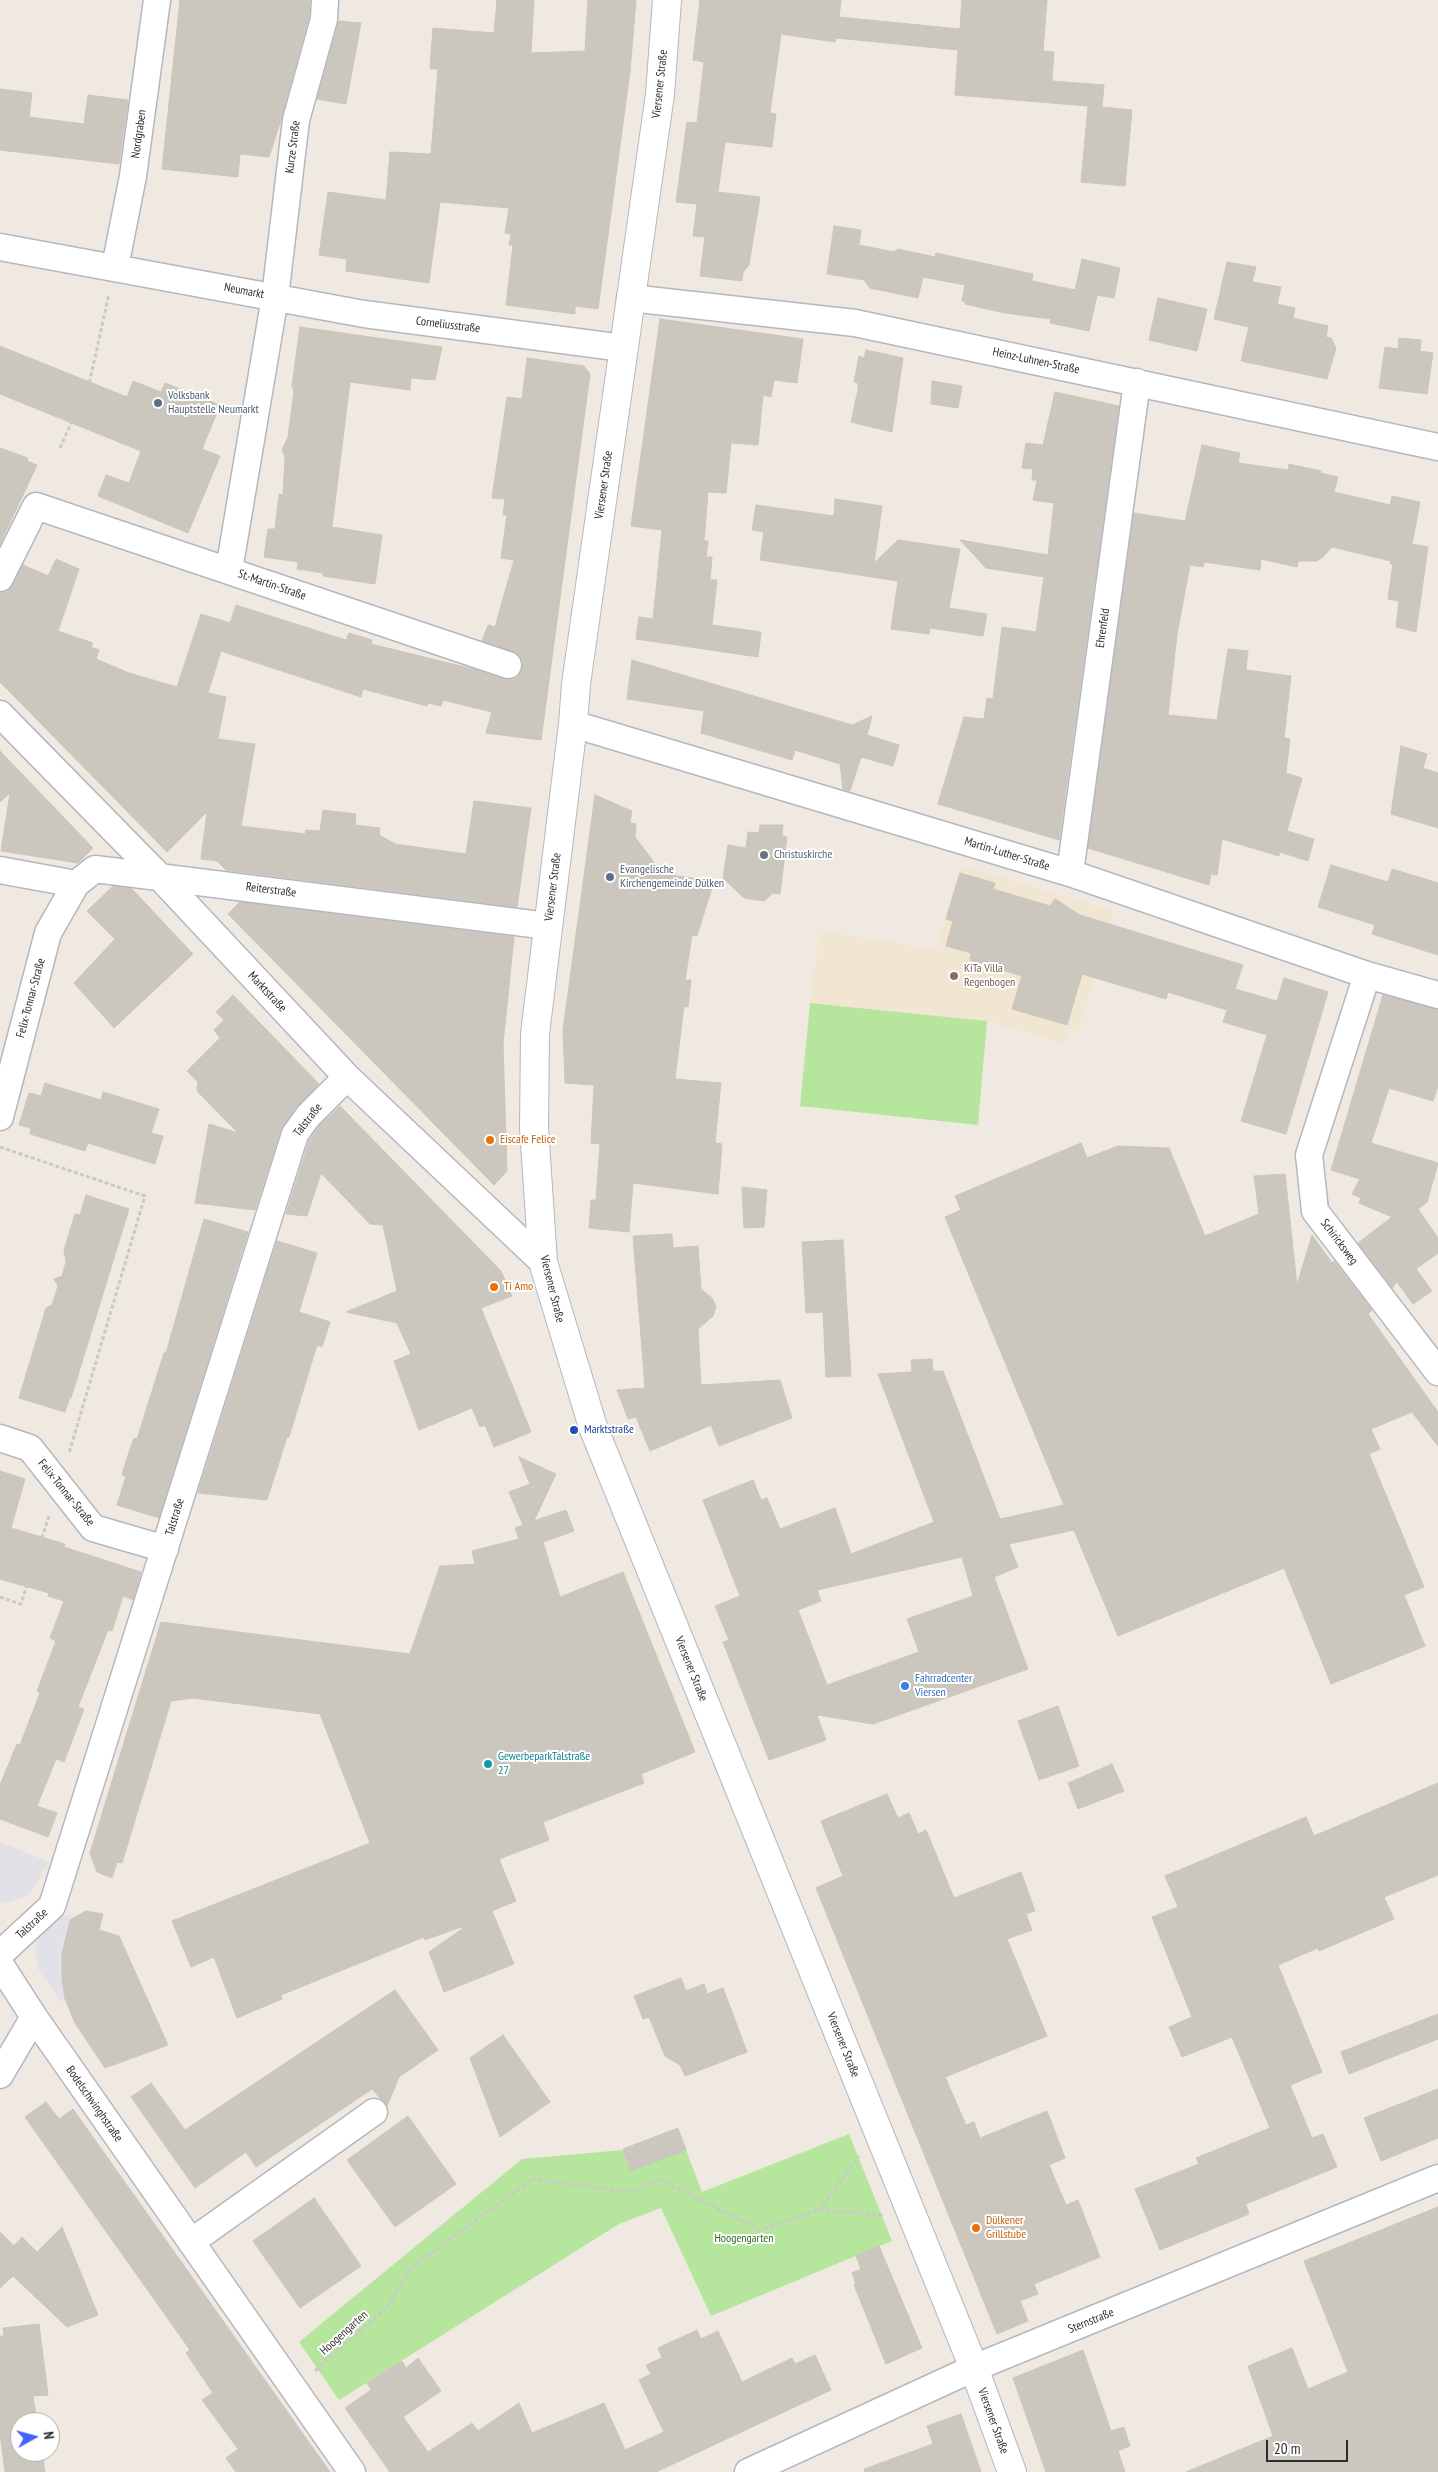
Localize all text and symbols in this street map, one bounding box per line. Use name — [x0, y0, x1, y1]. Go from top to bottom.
street label: Viersener Straße — [649, 49, 671, 119]
street label: Nordgraben — [128, 109, 150, 159]
street label: Kurze Straße — [283, 120, 303, 174]
street label: Neumarkt — [223, 280, 265, 302]
street label: Corneliusstraße — [415, 314, 481, 336]
street label: Heinz-Luhnen-Straße — [991, 345, 1081, 377]
place label: Volksbank Hauptstelle Neumarkt — [168, 389, 259, 417]
marker: Volksbank Hauptstelle Neumarkt — [152, 397, 164, 409]
street label: Viersener Straße — [592, 450, 616, 520]
street label: St.-Martin-Straße — [236, 567, 308, 603]
street label: Ehrenfeld — [1093, 607, 1113, 649]
street label: Martin-Luther-Straße — [963, 834, 1051, 874]
place label: Christuskirche — [774, 848, 832, 862]
marker: Christuskirche — [758, 849, 770, 861]
street label: Viersener Straße — [542, 852, 564, 922]
place label: Evangelische Kirchengemeinde Dülken — [620, 863, 724, 891]
marker: Evangelische Kirchengemeinde Dülken — [604, 871, 616, 883]
street label: Reiterstraße — [245, 880, 297, 900]
street label: Felix-Tonnar-Straße — [13, 957, 49, 1039]
place label: KiTa Villa Regenbogen — [964, 962, 1015, 990]
street label: Marktstraße — [245, 969, 289, 1015]
marker: KiTa Villa Regenbogen — [948, 970, 960, 982]
street label: Talstraße — [291, 1101, 325, 1139]
place label: Eiscafe Felice — [500, 1133, 556, 1147]
marker: Eiscafe Felice — [484, 1134, 496, 1146]
street label: Schiricksweg — [1317, 1216, 1361, 1268]
street label: Viersener Straße — [537, 1254, 567, 1324]
place label: Ti Amo — [504, 1280, 533, 1294]
marker: Ti Amo — [488, 1281, 500, 1293]
place label: Marktstraße — [584, 1423, 634, 1437]
marker: Marktstraße — [568, 1424, 580, 1436]
street label: Felix-Tonnar-Straße — [35, 1457, 97, 1529]
street label: Talstraße — [163, 1497, 187, 1537]
street label: Viersener Straße — [671, 1634, 711, 1704]
place label: Fahrradcenter Viersen — [915, 1672, 972, 1700]
marker: Fahrradcenter Viersen — [899, 1680, 911, 1692]
place label: GewerbeparkTalstraße 27 — [498, 1750, 590, 1778]
marker: GewerbeparkTalstraße 27 — [482, 1758, 494, 1770]
street label: Talstraße — [13, 1906, 51, 1942]
street label: Viersener Straße — [823, 2010, 863, 2080]
street label: Bodelschwinghstraße — [63, 2063, 125, 2145]
place label: Dülkener Grillstube — [986, 2214, 1026, 2242]
marker: Dülkener Grillstube — [970, 2222, 982, 2234]
park label: Hoogengarten — [714, 2232, 774, 2246]
street label: Sternstraße — [1066, 2305, 1116, 2337]
street label: Hoogengarten — [317, 2308, 371, 2358]
street label: Viersener Straße — [974, 2386, 1012, 2456]
north arrow — [10, 2412, 60, 2462]
text: N — [40, 2430, 58, 2440]
scale bar — [1268, 2430, 1350, 2462]
text: 20 m — [1274, 2439, 1300, 2458]

